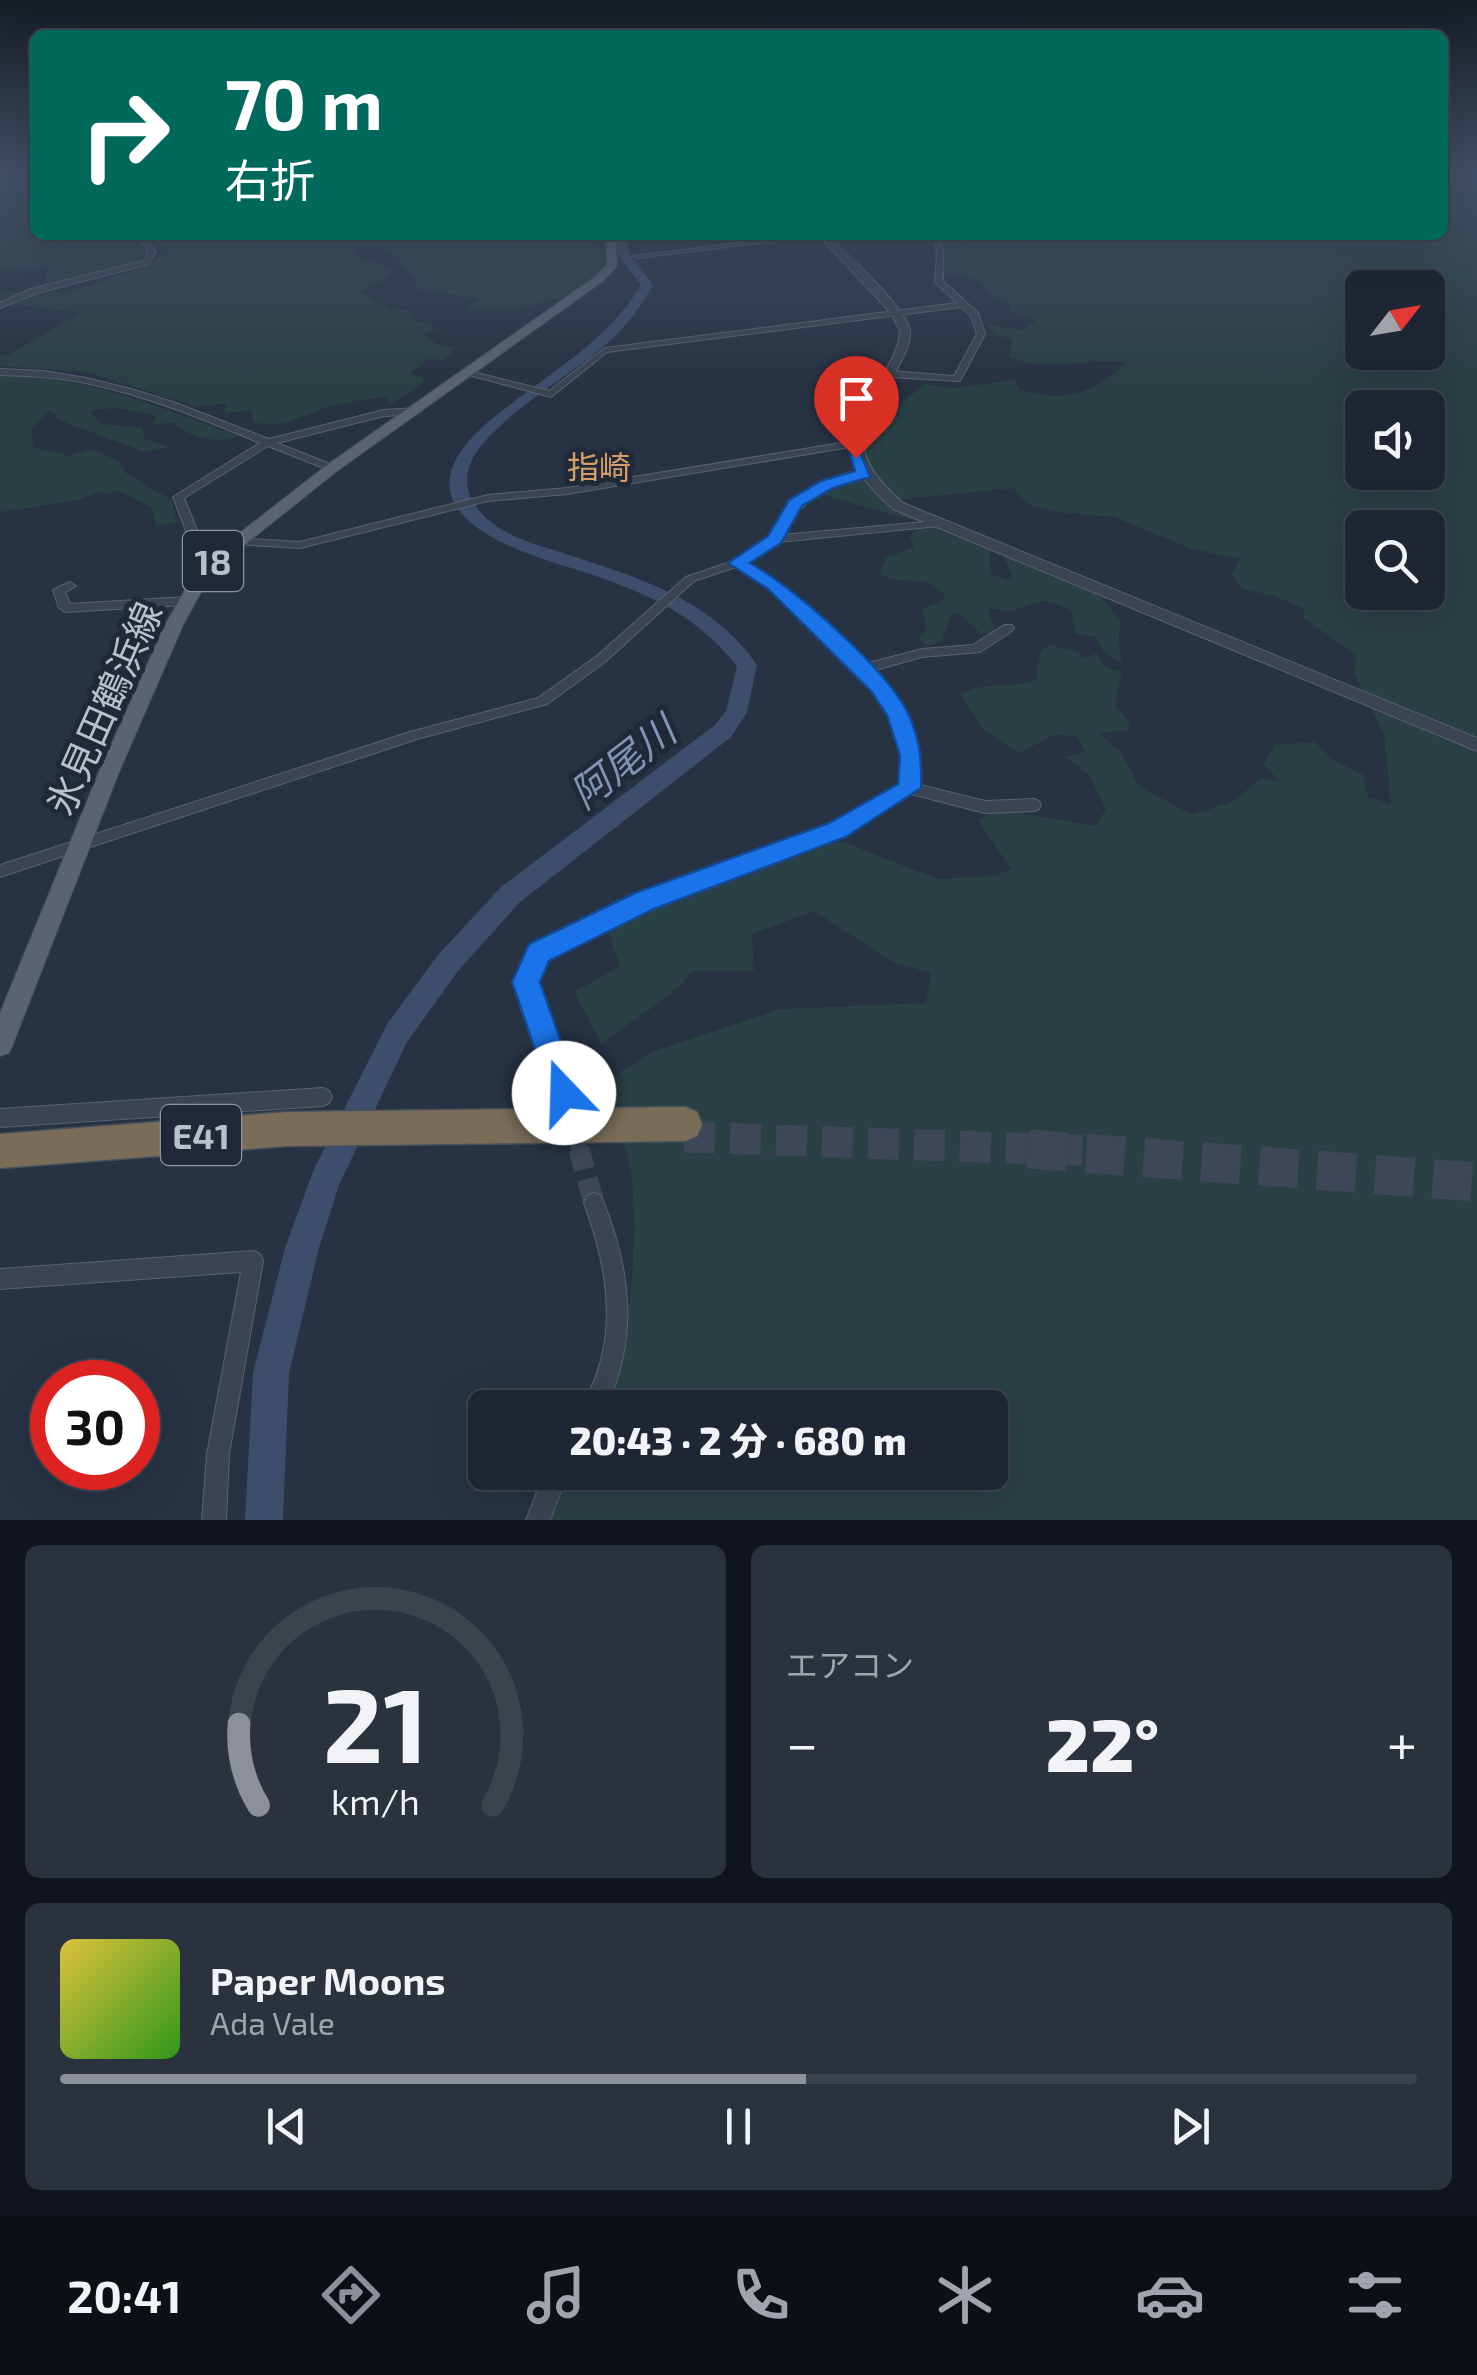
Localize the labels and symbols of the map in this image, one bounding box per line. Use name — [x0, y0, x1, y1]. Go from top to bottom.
north arrow — [1345, 270, 1445, 370]
pin — [814, 356, 899, 459]
district label: 指崎 — [567, 447, 631, 485]
road number: 18 — [183, 531, 243, 591]
street label: 氷見田鶴浜線 — [36, 594, 170, 822]
water label: 阿尾川 — [560, 703, 687, 817]
position arrow — [512, 1041, 616, 1145]
road number: E41 — [161, 1105, 241, 1165]
speed limit sign: 30 — [30, 1360, 160, 1490]

